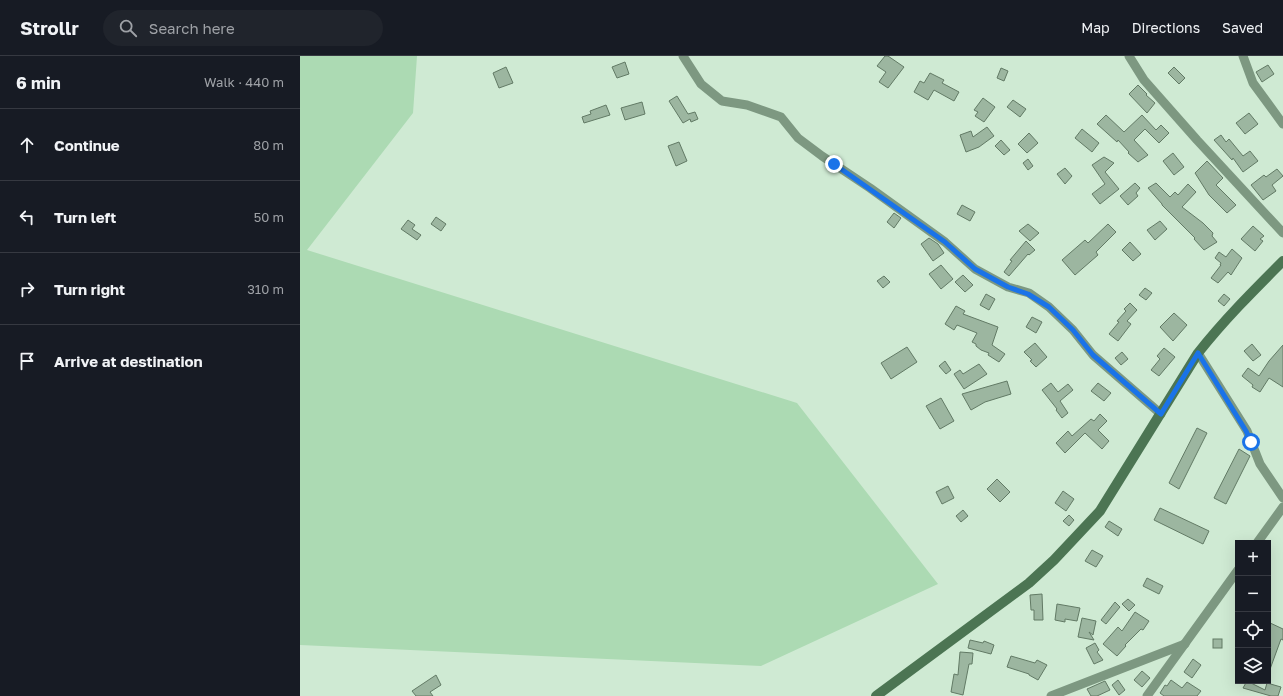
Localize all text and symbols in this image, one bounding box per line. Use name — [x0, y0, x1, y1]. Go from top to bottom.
search box — [103, 10, 383, 46]
text: Strollr — [20, 16, 79, 39]
icon: search — [117, 17, 139, 39]
text: Search here — [149, 19, 235, 37]
text: Map — [1081, 19, 1110, 36]
text: Directions — [1132, 19, 1200, 36]
text: Saved — [1222, 19, 1263, 36]
text: 6 min — [16, 72, 61, 93]
text: Walk · 440 m — [204, 74, 284, 90]
icon: ahead — [16, 134, 38, 156]
text: Continue — [54, 136, 120, 154]
text: 80 m — [253, 137, 284, 153]
route end — [825, 155, 843, 173]
icon: left — [16, 206, 38, 228]
text: Turn left — [54, 208, 116, 226]
text: 50 m — [254, 209, 284, 225]
icon: right — [16, 278, 38, 300]
text: Turn right — [54, 280, 125, 298]
text: 310 m — [247, 281, 284, 297]
icon: arrive — [16, 350, 38, 372]
text: Arrive at destination — [54, 352, 203, 370]
route start — [1242, 433, 1260, 451]
map controls — [1235, 540, 1271, 684]
button: + — [1235, 540, 1271, 576]
button: − — [1235, 576, 1271, 612]
button: locate — [1235, 612, 1271, 648]
button: layers — [1235, 648, 1271, 684]

